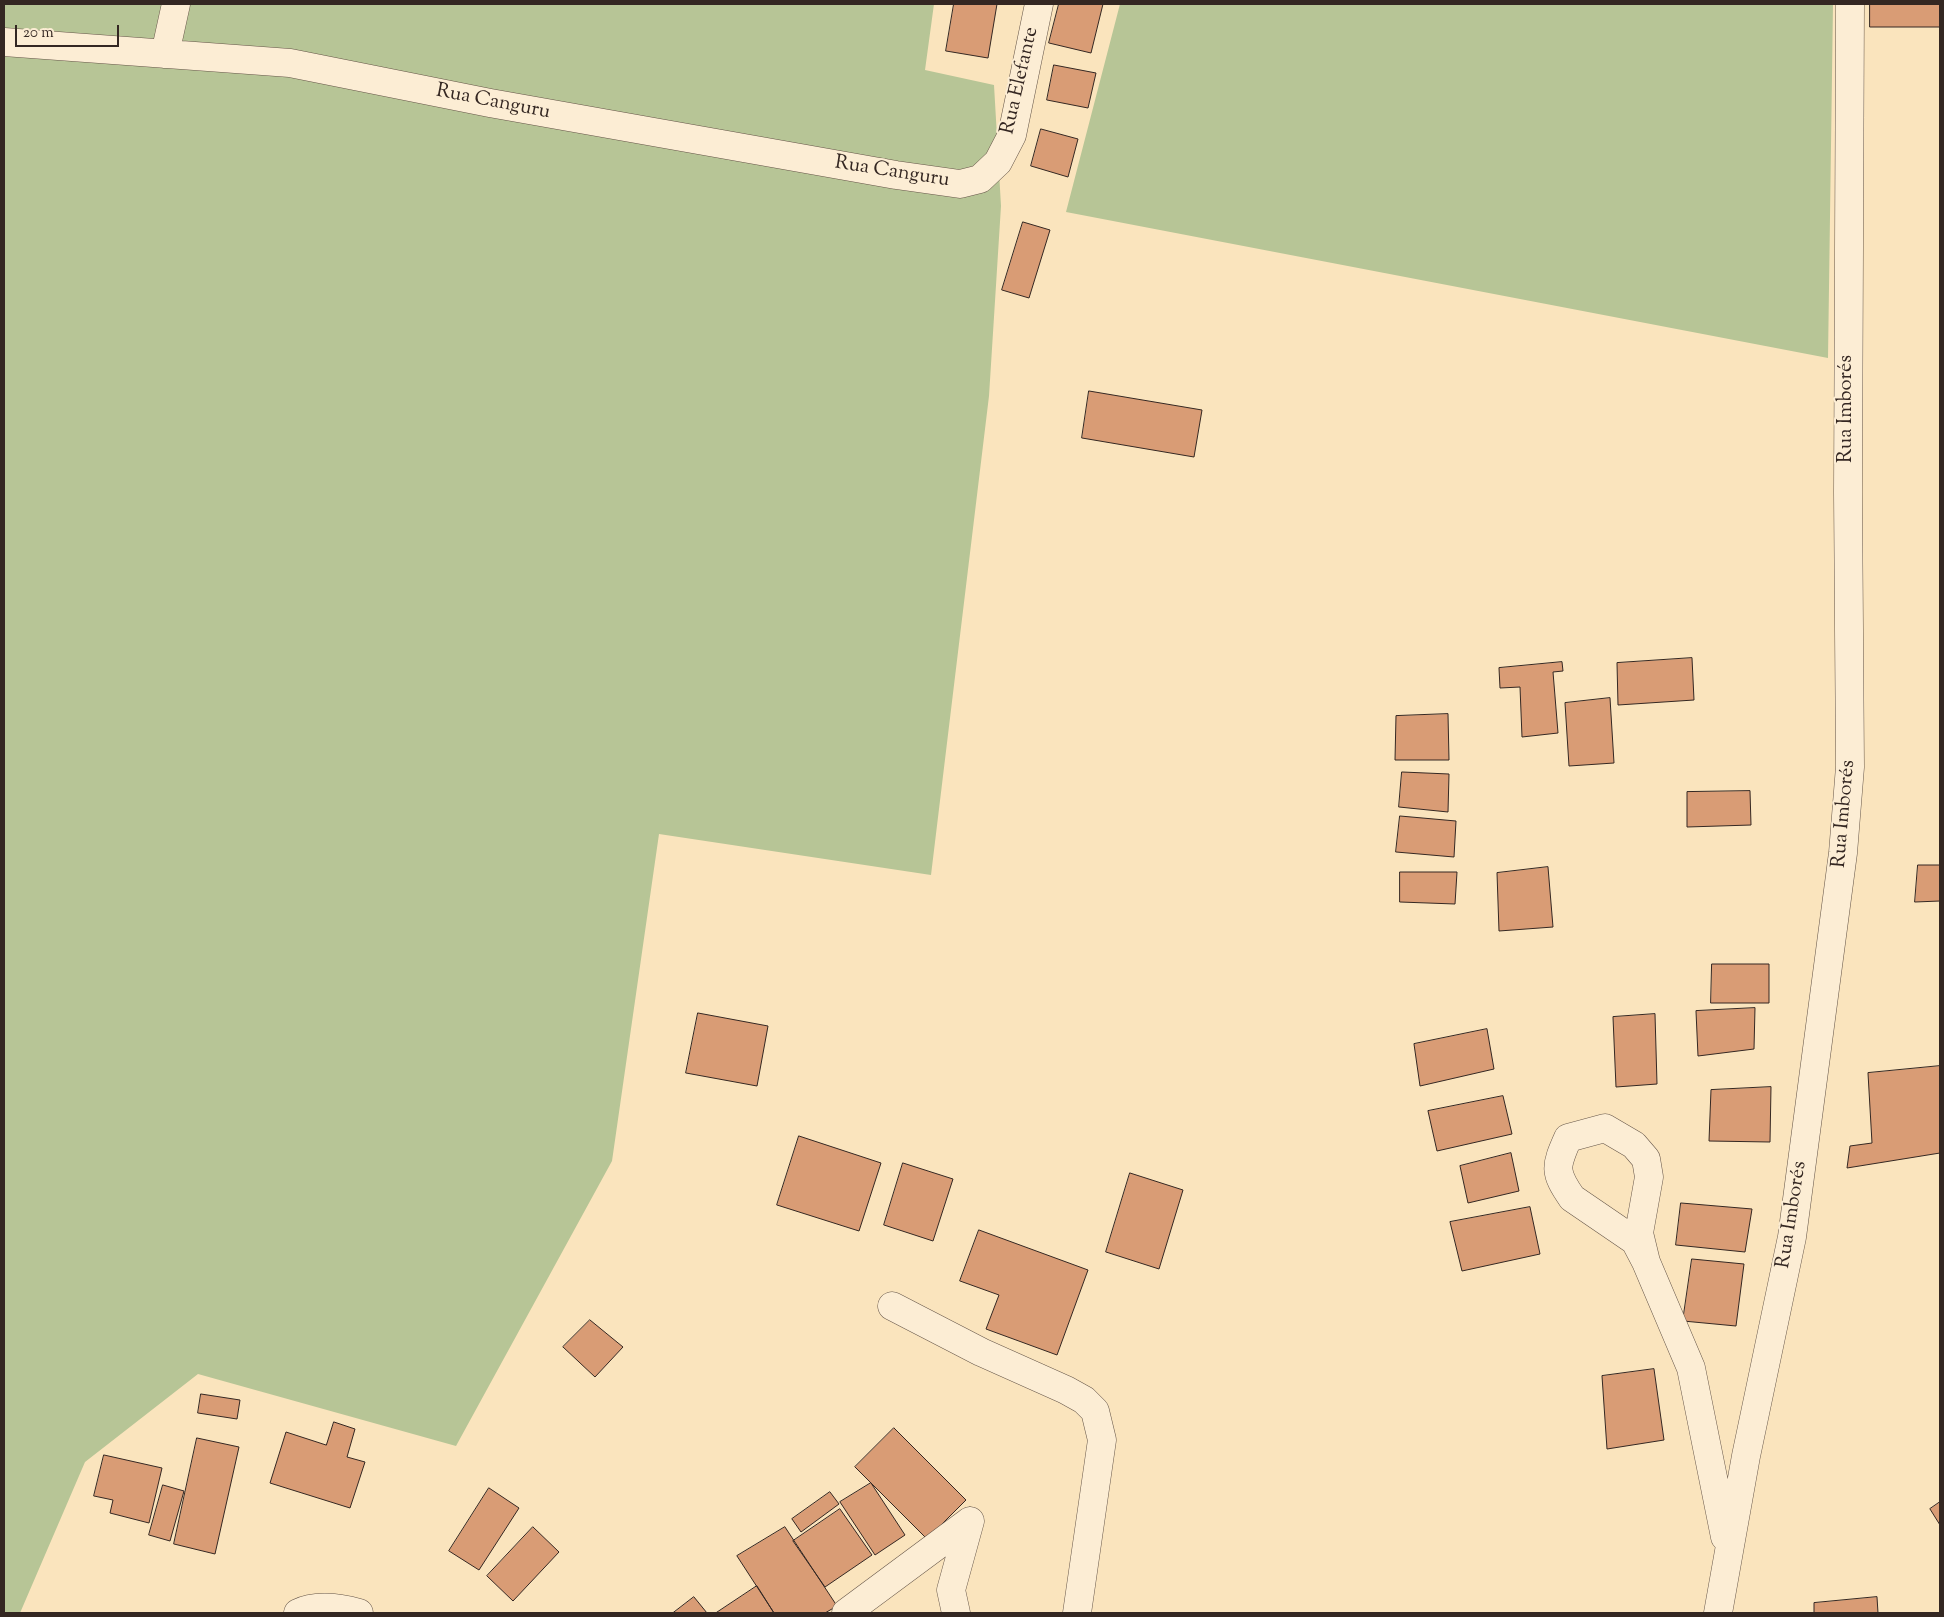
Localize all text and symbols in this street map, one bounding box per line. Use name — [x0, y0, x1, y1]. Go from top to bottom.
scale bar — [18, 15, 121, 47]
text: 20 m — [23, 23, 54, 44]
street label: Rua Elefante — [997, 25, 1045, 137]
street label: Rua Canguru — [434, 80, 552, 126]
street label: Rua Canguru — [833, 152, 951, 194]
street label: Rua Imborés — [1836, 355, 1860, 463]
street label: Rua Imborés — [1828, 759, 1862, 869]
street label: Rua Imborés — [1773, 1160, 1813, 1270]

